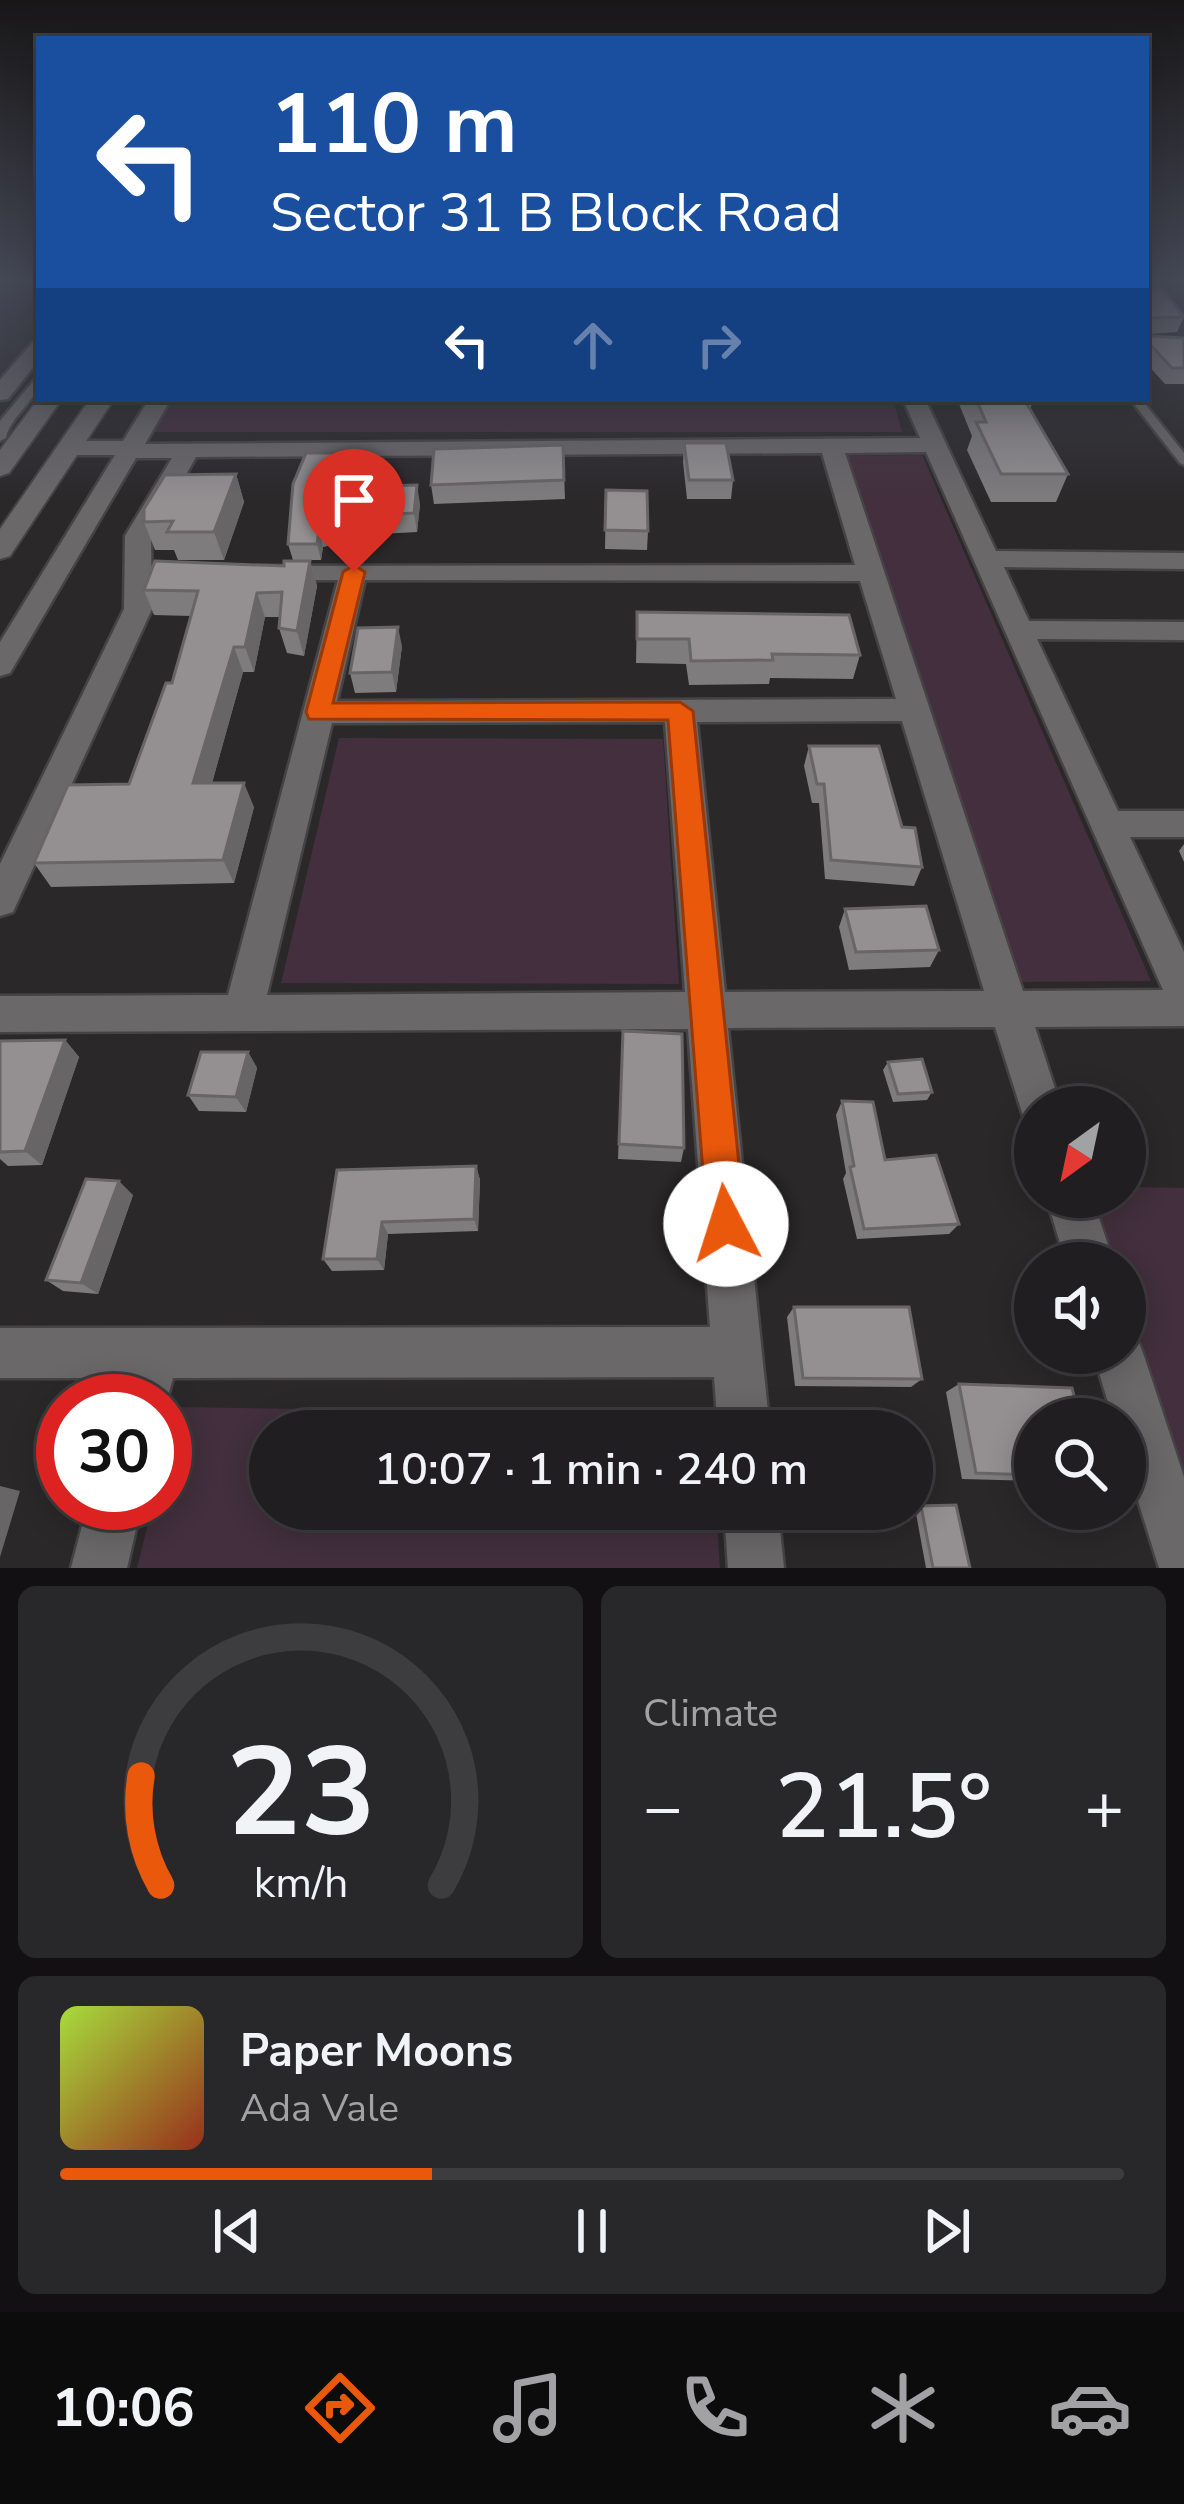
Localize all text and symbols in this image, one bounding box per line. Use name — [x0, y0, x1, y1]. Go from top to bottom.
text: 110 m — [270, 67, 518, 182]
icon: left — [72, 84, 228, 240]
text: Sector 31 B Block Road — [270, 176, 842, 250]
icon: left — [434, 312, 500, 378]
icon: ahead — [560, 312, 626, 378]
icon: right — [686, 312, 752, 378]
pin — [303, 449, 405, 572]
icon: arrive — [321, 467, 387, 533]
north arrow — [1014, 1086, 1146, 1218]
map controls — [1014, 1086, 1146, 1530]
position arrow — [663, 1161, 789, 1287]
button: sound — [1014, 1242, 1146, 1374]
speed limit sign: 30 — [36, 1374, 192, 1530]
button: search — [1014, 1398, 1146, 1530]
text: 10:07 · 1 min · 240 m — [374, 1439, 808, 1500]
text: Climate — [643, 1687, 778, 1740]
text: 23 — [226, 1708, 375, 1878]
text: 21.5° — [775, 1746, 992, 1869]
text: − — [643, 1763, 683, 1853]
text: + — [1084, 1763, 1124, 1853]
text: km/h — [253, 1854, 348, 1912]
text: Paper Moons — [240, 2021, 513, 2082]
text: Ada Vale — [240, 2082, 399, 2135]
icon: previous — [204, 2198, 270, 2264]
icon: pause — [559, 2198, 625, 2264]
icon: next — [914, 2198, 980, 2264]
icon: directions — [298, 2366, 382, 2450]
icon: music — [486, 2366, 570, 2450]
icon: phone — [673, 2366, 757, 2450]
icon: climate — [861, 2366, 945, 2450]
icon: car — [1048, 2366, 1132, 2450]
text: 10:06 — [52, 2371, 195, 2445]

